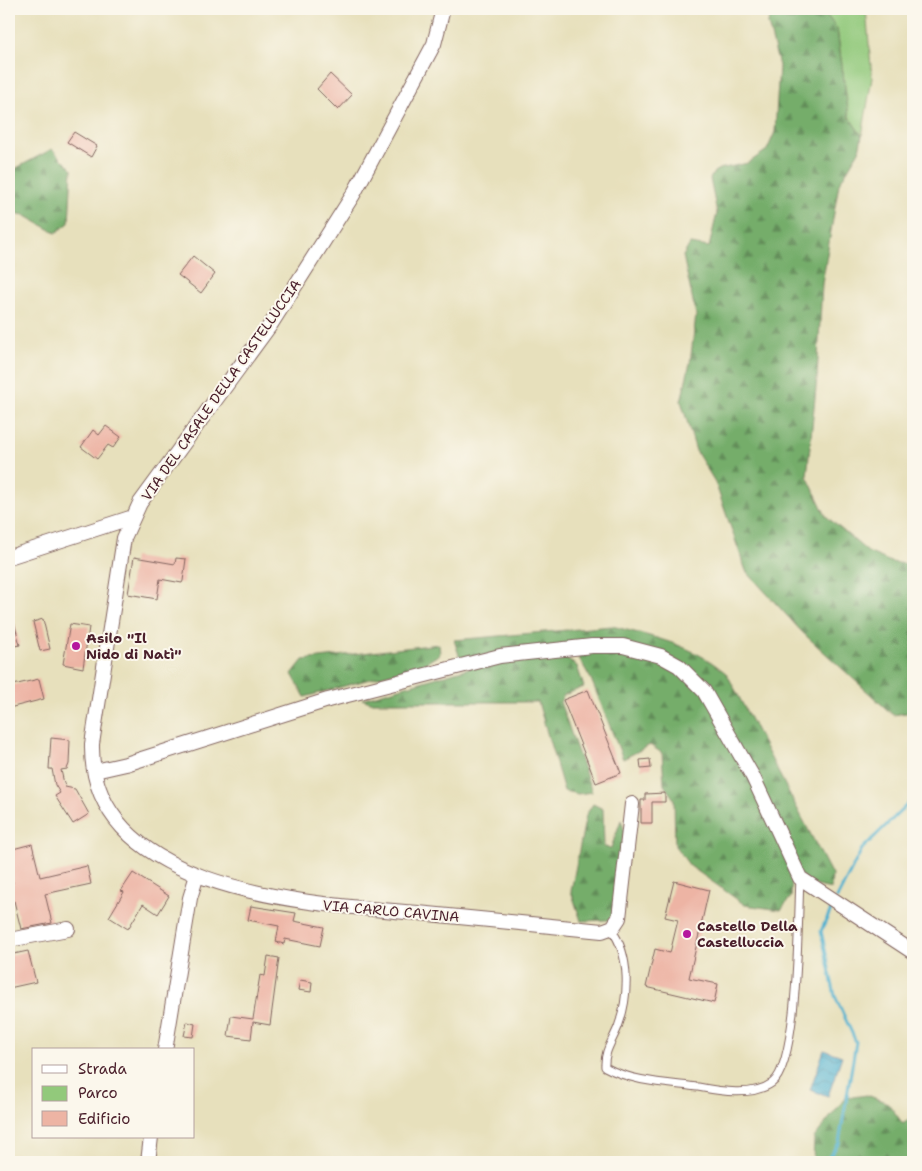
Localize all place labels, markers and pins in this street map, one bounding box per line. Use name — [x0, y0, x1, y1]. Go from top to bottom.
place label: Asilo "Il Nido di Natì" — [86, 629, 182, 663]
marker: Asilo "Il Nido di Natì" — [70, 640, 82, 652]
place label: Castello Della Castelluccia — [697, 917, 798, 951]
marker: Castello Della Castelluccia — [681, 928, 693, 940]

